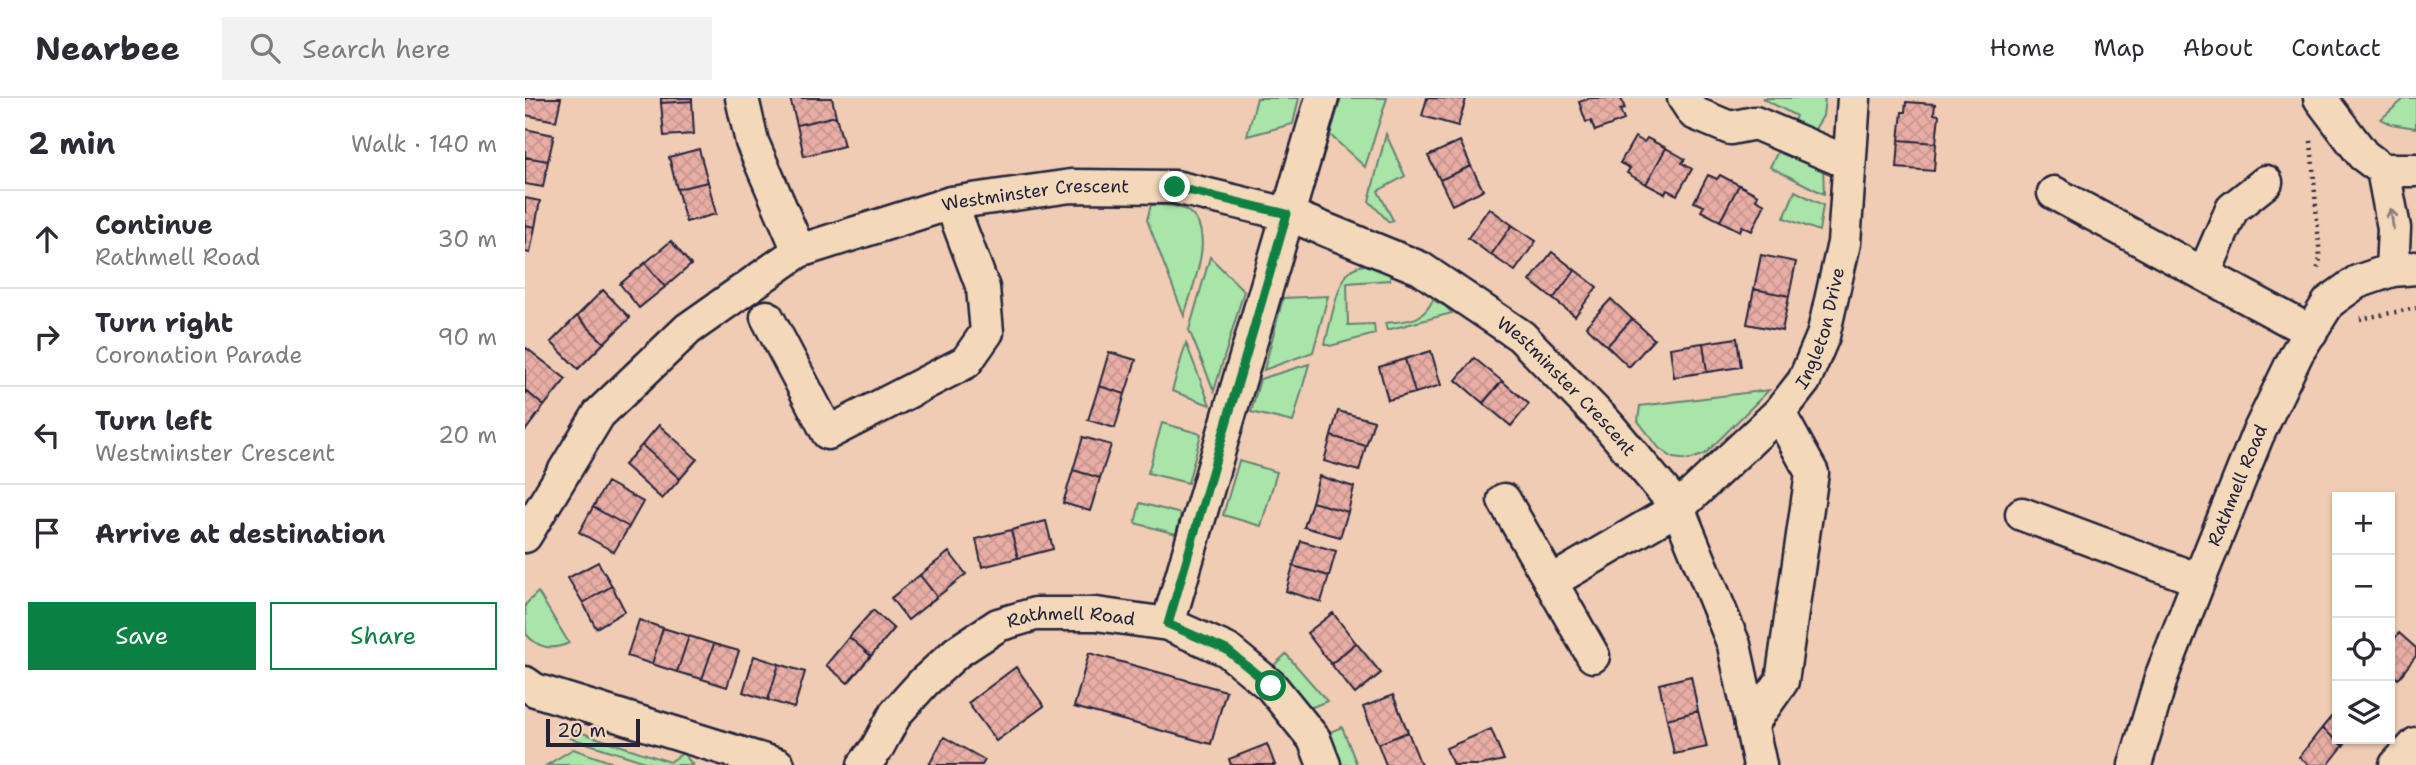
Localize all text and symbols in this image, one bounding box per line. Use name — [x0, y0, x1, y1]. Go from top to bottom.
search box — [222, 17, 712, 80]
text: Nearbee — [35, 26, 180, 71]
icon: search — [246, 29, 284, 67]
text: Search here — [302, 31, 451, 66]
text: Home — [1989, 32, 2055, 64]
text: Map — [2093, 32, 2145, 64]
text: About — [2183, 32, 2253, 64]
text: Contact — [2291, 32, 2381, 64]
text: 2 min — [28, 123, 115, 164]
text: Walk · 140 m — [351, 129, 497, 159]
route end — [1159, 171, 1190, 202]
street label: Westminster Crescent — [939, 174, 1129, 217]
text: Continue — [95, 207, 213, 242]
one-way arrow — [2386, 208, 2399, 231]
icon: ahead — [28, 220, 66, 258]
text: 30 m — [438, 224, 497, 254]
text: Rathmell Road — [95, 242, 260, 272]
street label: Ingleton Drive — [1790, 265, 1850, 394]
text: Turn right — [95, 305, 233, 340]
street label: Westminster Crescent — [1492, 311, 1641, 461]
icon: right — [28, 318, 66, 356]
text: 90 m — [437, 322, 497, 352]
text: Coronation Parade — [95, 340, 302, 370]
text: Turn left — [95, 403, 212, 438]
icon: left — [28, 416, 66, 454]
text: 20 m — [438, 420, 497, 450]
street label: Rathmell Road — [2202, 420, 2273, 550]
text: Westminster Crescent — [95, 438, 335, 468]
map controls — [2332, 492, 2395, 744]
button: + — [2332, 492, 2395, 555]
icon: arrive — [28, 514, 66, 552]
text: Arrive at destination — [95, 516, 385, 551]
button: − — [2332, 555, 2395, 618]
street label: Rathmell Road — [1004, 601, 1137, 634]
button: Save — [28, 602, 256, 670]
button: Share — [270, 602, 497, 670]
button: locate — [2332, 618, 2395, 681]
route start — [1255, 670, 1286, 701]
button: layers — [2332, 681, 2395, 744]
scale bar — [546, 716, 641, 748]
text: 20 m — [557, 718, 606, 743]

